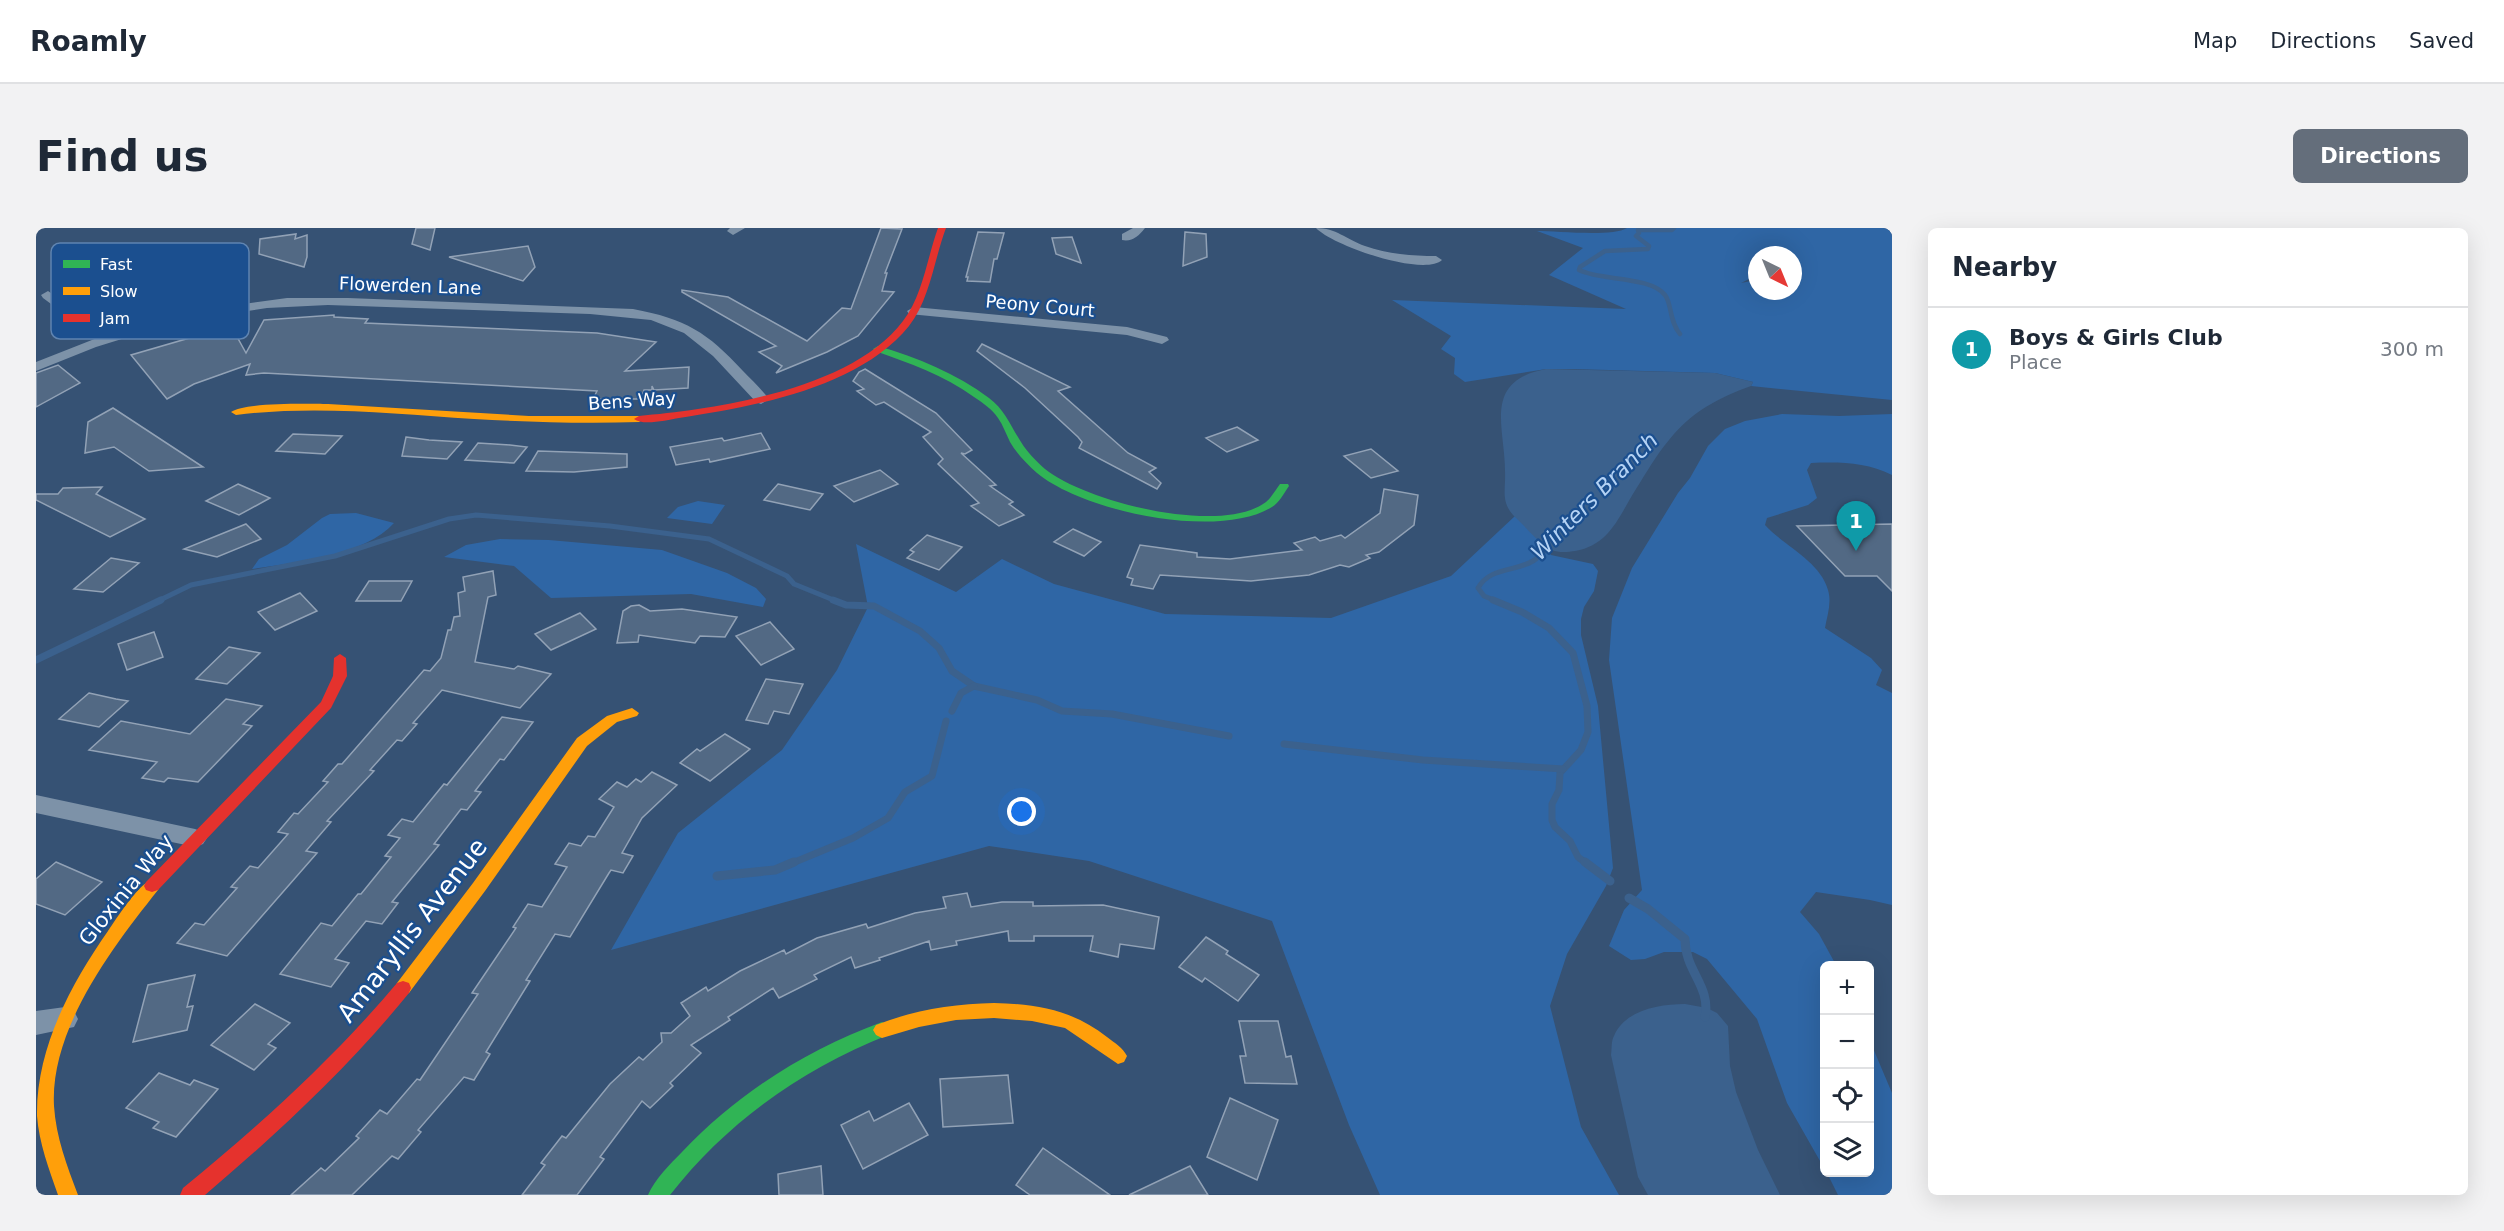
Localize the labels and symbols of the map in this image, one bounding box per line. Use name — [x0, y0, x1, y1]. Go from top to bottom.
legend — [51, 243, 249, 339]
north arrow — [1748, 246, 1802, 300]
text: Fast — [100, 255, 132, 274]
street label: Flowerden Lane — [338, 273, 482, 298]
text: Slow — [100, 282, 137, 301]
street label: Peony Court — [985, 290, 1096, 321]
text: Jam — [99, 309, 130, 328]
street label: Bens Way — [587, 387, 677, 414]
water label: Winters Branch — [1526, 428, 1663, 565]
pin: 1 — [1836, 502, 1876, 551]
your location — [1007, 797, 1036, 826]
street label: Gloxinia Way — [74, 830, 178, 950]
street label: Amaryllis Avenue — [331, 832, 493, 1028]

